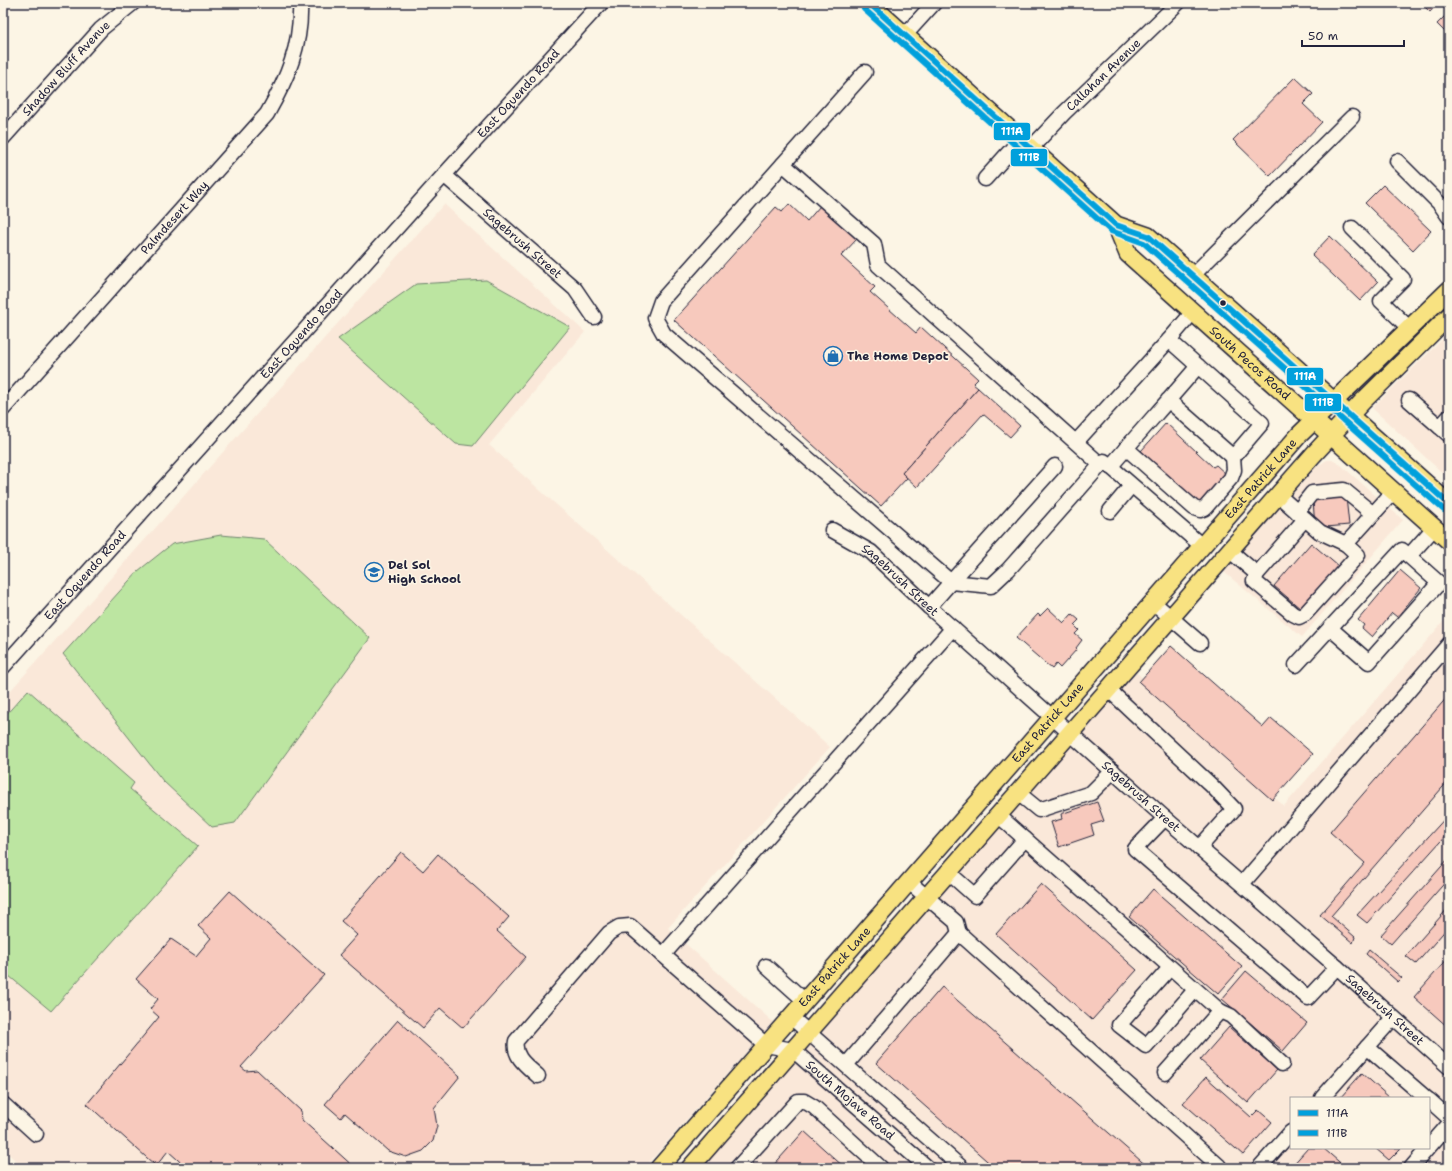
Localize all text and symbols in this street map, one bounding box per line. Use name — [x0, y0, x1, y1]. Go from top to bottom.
street label: Shadow Bluff Avenue — [19, 17, 113, 119]
scale bar — [1302, 22, 1404, 48]
text: 50 m — [1308, 28, 1338, 44]
street label: Callahan Avenue — [1063, 35, 1144, 115]
street label: East Oquendo Road — [474, 45, 563, 142]
line badge: 111A — [993, 122, 1031, 141]
text: 111A — [1001, 124, 1024, 139]
line badge: 111B — [1010, 148, 1048, 167]
text: 111B — [1018, 150, 1040, 165]
street label: Palmdesert Way — [137, 177, 212, 258]
street label: Sagebrush Street — [480, 205, 565, 282]
street label: East Oquendo Road — [257, 286, 346, 382]
unlabelled marker — [1218, 298, 1228, 308]
street label: South Pecos Road — [1206, 323, 1294, 404]
shop icon: The Home Depot — [822, 345, 844, 367]
place label: The Home Depot — [847, 348, 949, 364]
line badge: 111A — [1286, 367, 1324, 386]
text: 111A — [1294, 369, 1317, 384]
line badge: 111B — [1304, 393, 1342, 412]
text: 111B — [1312, 395, 1334, 410]
street label: East Patrick Lane — [1221, 435, 1300, 522]
street label: East Oquendo Road — [41, 527, 130, 624]
street label: Sagebrush Street — [859, 540, 942, 620]
place label: Del Sol High School — [388, 557, 461, 587]
school or university icon: Del Sol High School — [363, 561, 385, 583]
street label: East Patrick Lane — [1008, 679, 1087, 766]
street label: Sagebrush Street — [1098, 757, 1184, 836]
street label: East Patrick Lane — [795, 923, 874, 1011]
street label: Sagebrush Street — [1342, 971, 1427, 1049]
street label: South Mojave Road — [802, 1057, 899, 1144]
legend — [1290, 1097, 1430, 1149]
text: 111A — [1326, 1105, 1349, 1121]
text: 111B — [1326, 1125, 1347, 1141]

